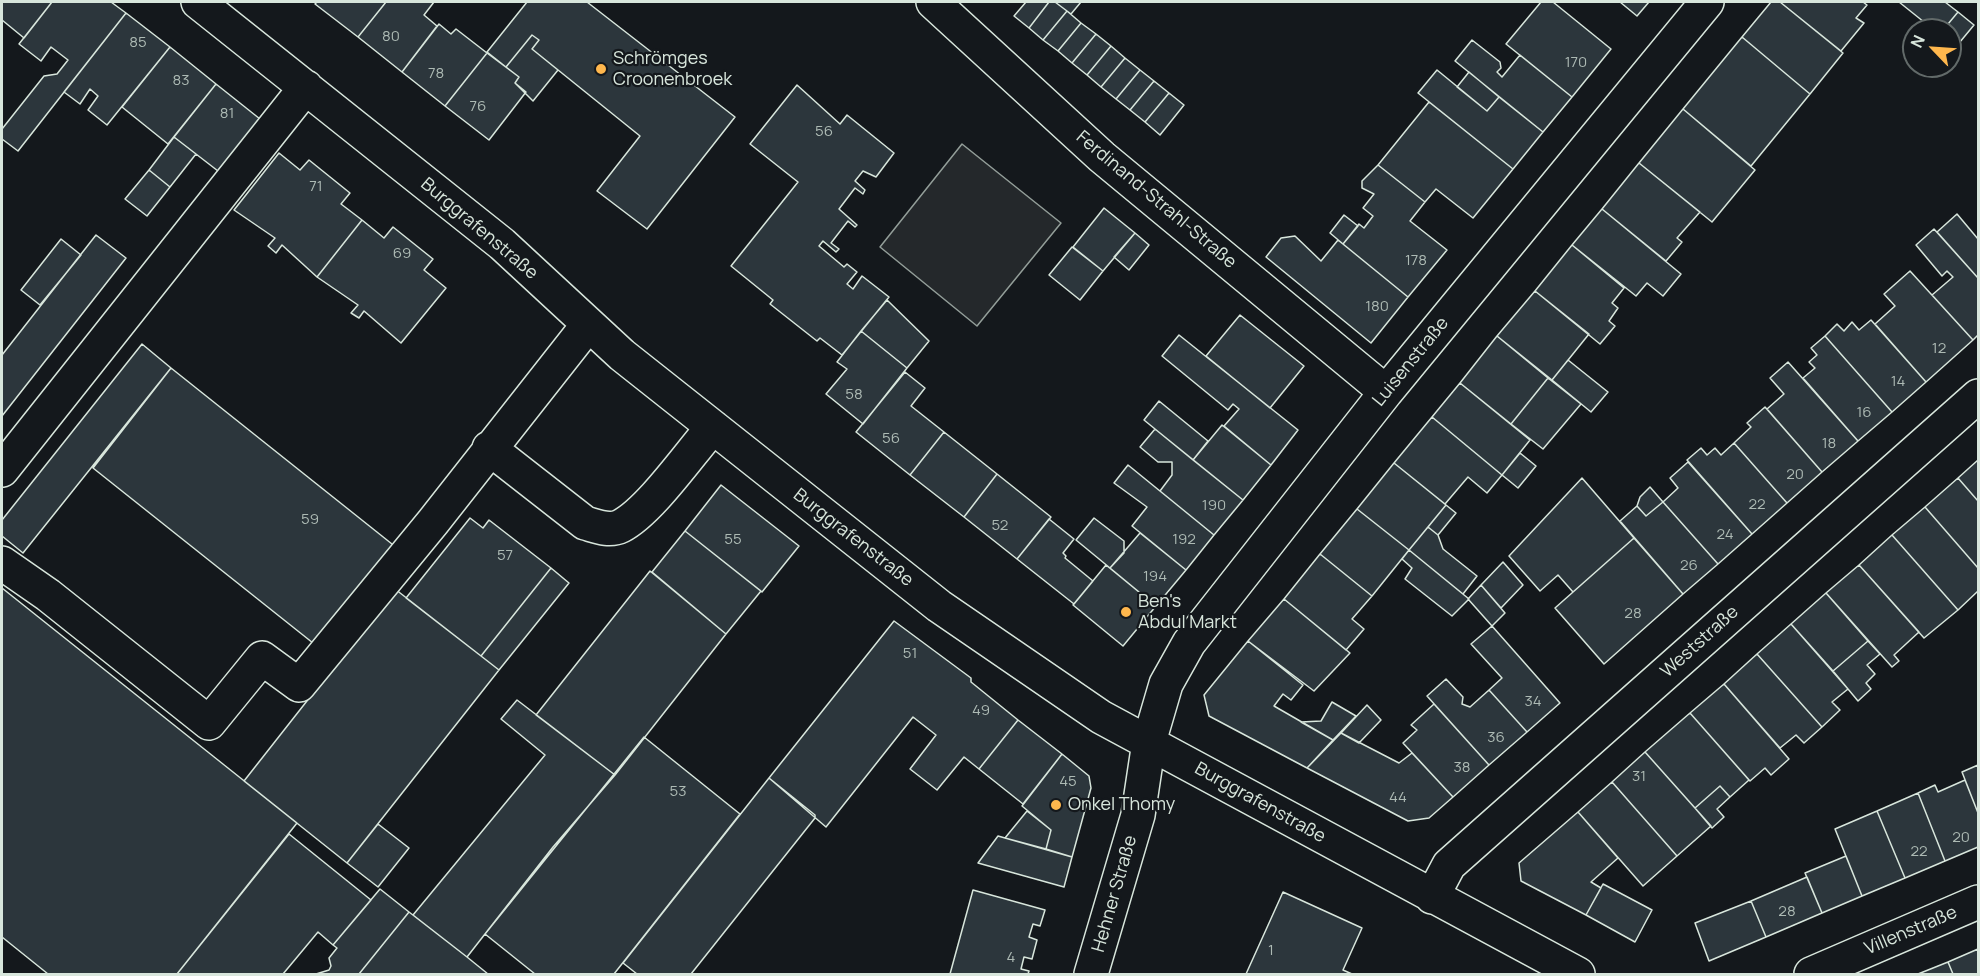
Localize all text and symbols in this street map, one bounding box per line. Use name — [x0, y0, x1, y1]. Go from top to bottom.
north arrow — [1902, 18, 1962, 78]
house number: 80 — [382, 28, 400, 46]
text: N — [1905, 31, 1930, 51]
house number: 85 — [129, 34, 147, 52]
place label: Schrömges Croonenbroek — [613, 48, 732, 90]
house number: 170 — [1565, 54, 1587, 72]
marker: Schrömges Croonenbroek — [594, 62, 608, 76]
house number: 78 — [428, 65, 444, 83]
house number: 83 — [172, 72, 190, 90]
house number: 76 — [470, 98, 486, 116]
house number: 81 — [220, 105, 234, 123]
house number: 56 — [815, 123, 833, 141]
street label: Ferdinand-Strahl-Straße — [1071, 127, 1241, 273]
street label: Burggrafenstraße — [416, 174, 542, 284]
house number: 71 — [309, 178, 323, 196]
house number: 69 — [393, 245, 411, 263]
house number: 178 — [1405, 252, 1427, 270]
house number: 180 — [1365, 298, 1389, 316]
street label: Luisenstraße — [1368, 313, 1454, 411]
house number: 12 — [1932, 340, 1946, 358]
house number: 14 — [1891, 373, 1905, 391]
house number: 58 — [845, 386, 863, 404]
house number: 16 — [1856, 404, 1872, 422]
house number: 56 — [882, 430, 900, 448]
house number: 18 — [1822, 435, 1836, 453]
house number: 20 — [1786, 466, 1804, 484]
street label: Burggrafenstraße — [789, 484, 917, 592]
house number: 22 — [1748, 496, 1766, 514]
house number: 190 — [1202, 497, 1226, 515]
house number: 59 — [301, 511, 319, 529]
house number: 52 — [992, 517, 1008, 535]
house number: 24 — [1716, 526, 1734, 544]
house number: 55 — [724, 531, 742, 549]
house number: 192 — [1172, 531, 1196, 549]
house number: 57 — [497, 547, 513, 565]
house number: 26 — [1680, 557, 1698, 575]
house number: 194 — [1143, 568, 1167, 586]
place label: Ben's Abdul Markt — [1138, 591, 1237, 634]
street label: Weststraße — [1657, 602, 1743, 682]
marker: Ben's Abdul Markt — [1119, 605, 1133, 619]
house number: 28 — [1624, 605, 1642, 623]
house number: 51 — [903, 645, 917, 663]
house number: 34 — [1524, 693, 1542, 711]
house number: 49 — [972, 702, 990, 720]
house number: 36 — [1487, 729, 1505, 747]
street label: Burggrafenstraße — [1191, 758, 1329, 848]
house number: 38 — [1453, 759, 1471, 777]
house number: 31 — [1632, 768, 1646, 786]
house number: 45 — [1059, 773, 1077, 791]
house number: 53 — [670, 783, 686, 801]
house number: 44 — [1389, 789, 1407, 807]
place label: Onkel Thomy — [1068, 794, 1175, 816]
marker: Onkel Thomy — [1049, 798, 1063, 812]
house number: 20 — [1952, 829, 1970, 847]
street label: Hehner Straße — [1088, 833, 1142, 955]
house number: 22 — [1910, 843, 1928, 861]
street label: Villenstraße — [1862, 902, 1960, 960]
house number: 28 — [1778, 903, 1796, 921]
house number: 1 — [1268, 942, 1274, 960]
house number: 4 — [1007, 949, 1015, 967]

